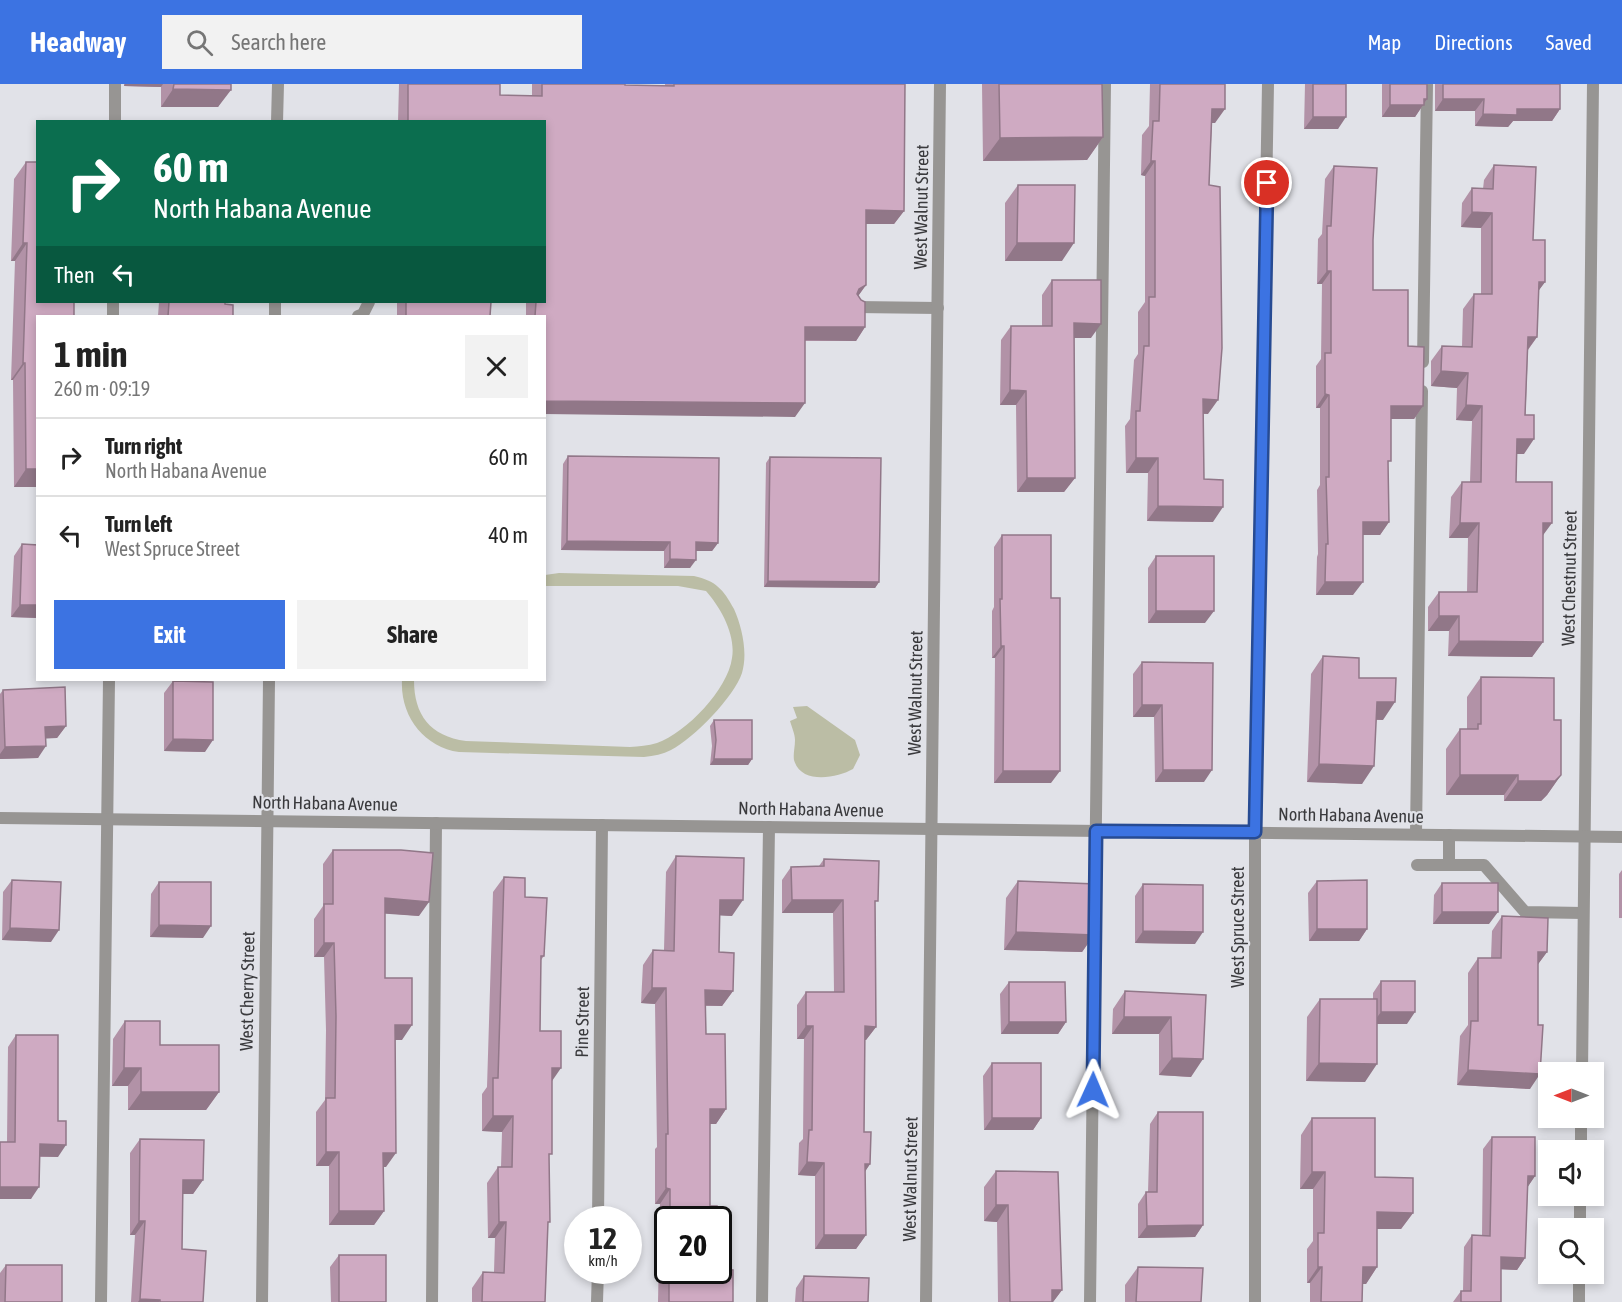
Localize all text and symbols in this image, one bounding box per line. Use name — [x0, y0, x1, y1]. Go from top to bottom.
search box — [162, 15, 582, 69]
text: Headway — [30, 26, 126, 58]
icon: search — [183, 26, 216, 59]
text: Search here — [231, 29, 326, 55]
text: Map — [1367, 30, 1401, 54]
text: Directions — [1434, 30, 1513, 54]
text: Saved — [1546, 30, 1592, 54]
text: 60 m — [153, 143, 228, 191]
icon: right — [54, 144, 132, 222]
street label: West Walnut Street — [909, 144, 933, 270]
pin — [1241, 157, 1292, 208]
icon: arrive — [1250, 166, 1283, 199]
text: North Habana Avenue — [153, 193, 372, 224]
icon: left — [107, 258, 140, 291]
text: Then — [54, 262, 95, 288]
text: 1 min — [54, 333, 128, 375]
button: close — [465, 335, 528, 398]
text: 260 m · 09:19 — [54, 377, 150, 400]
text: Turn right — [105, 433, 182, 459]
icon: right — [54, 441, 87, 474]
text: 60 m — [488, 444, 528, 470]
text: North Habana Avenue — [105, 459, 267, 482]
street label: West Chestnut Street — [1557, 510, 1581, 646]
text: Turn left — [105, 511, 172, 537]
icon: left — [54, 519, 87, 552]
text: 40 m — [488, 522, 528, 548]
text: West Spruce Street — [105, 537, 240, 560]
button: Exit — [54, 600, 285, 669]
button: Share — [297, 600, 528, 669]
street label: West Walnut Street — [903, 630, 927, 756]
street label: North Habana Avenue — [252, 791, 398, 815]
street label: North Habana Avenue — [738, 797, 884, 821]
street label: North Habana Avenue — [1278, 803, 1424, 827]
street label: West Spruce Street — [1227, 866, 1248, 988]
street label: West Cherry Street — [235, 931, 259, 1051]
street label: Pine Street — [571, 986, 593, 1058]
position arrow — [1061, 1058, 1125, 1122]
north arrow — [1538, 1062, 1604, 1128]
map controls — [1538, 1062, 1604, 1284]
street label: West Walnut Street — [898, 1116, 922, 1242]
button: sound — [1538, 1140, 1604, 1206]
speed limit sign: 20 — [654, 1206, 732, 1284]
button: search — [1538, 1218, 1604, 1284]
text: 12 — [589, 1221, 617, 1255]
text: km/h — [588, 1252, 618, 1269]

